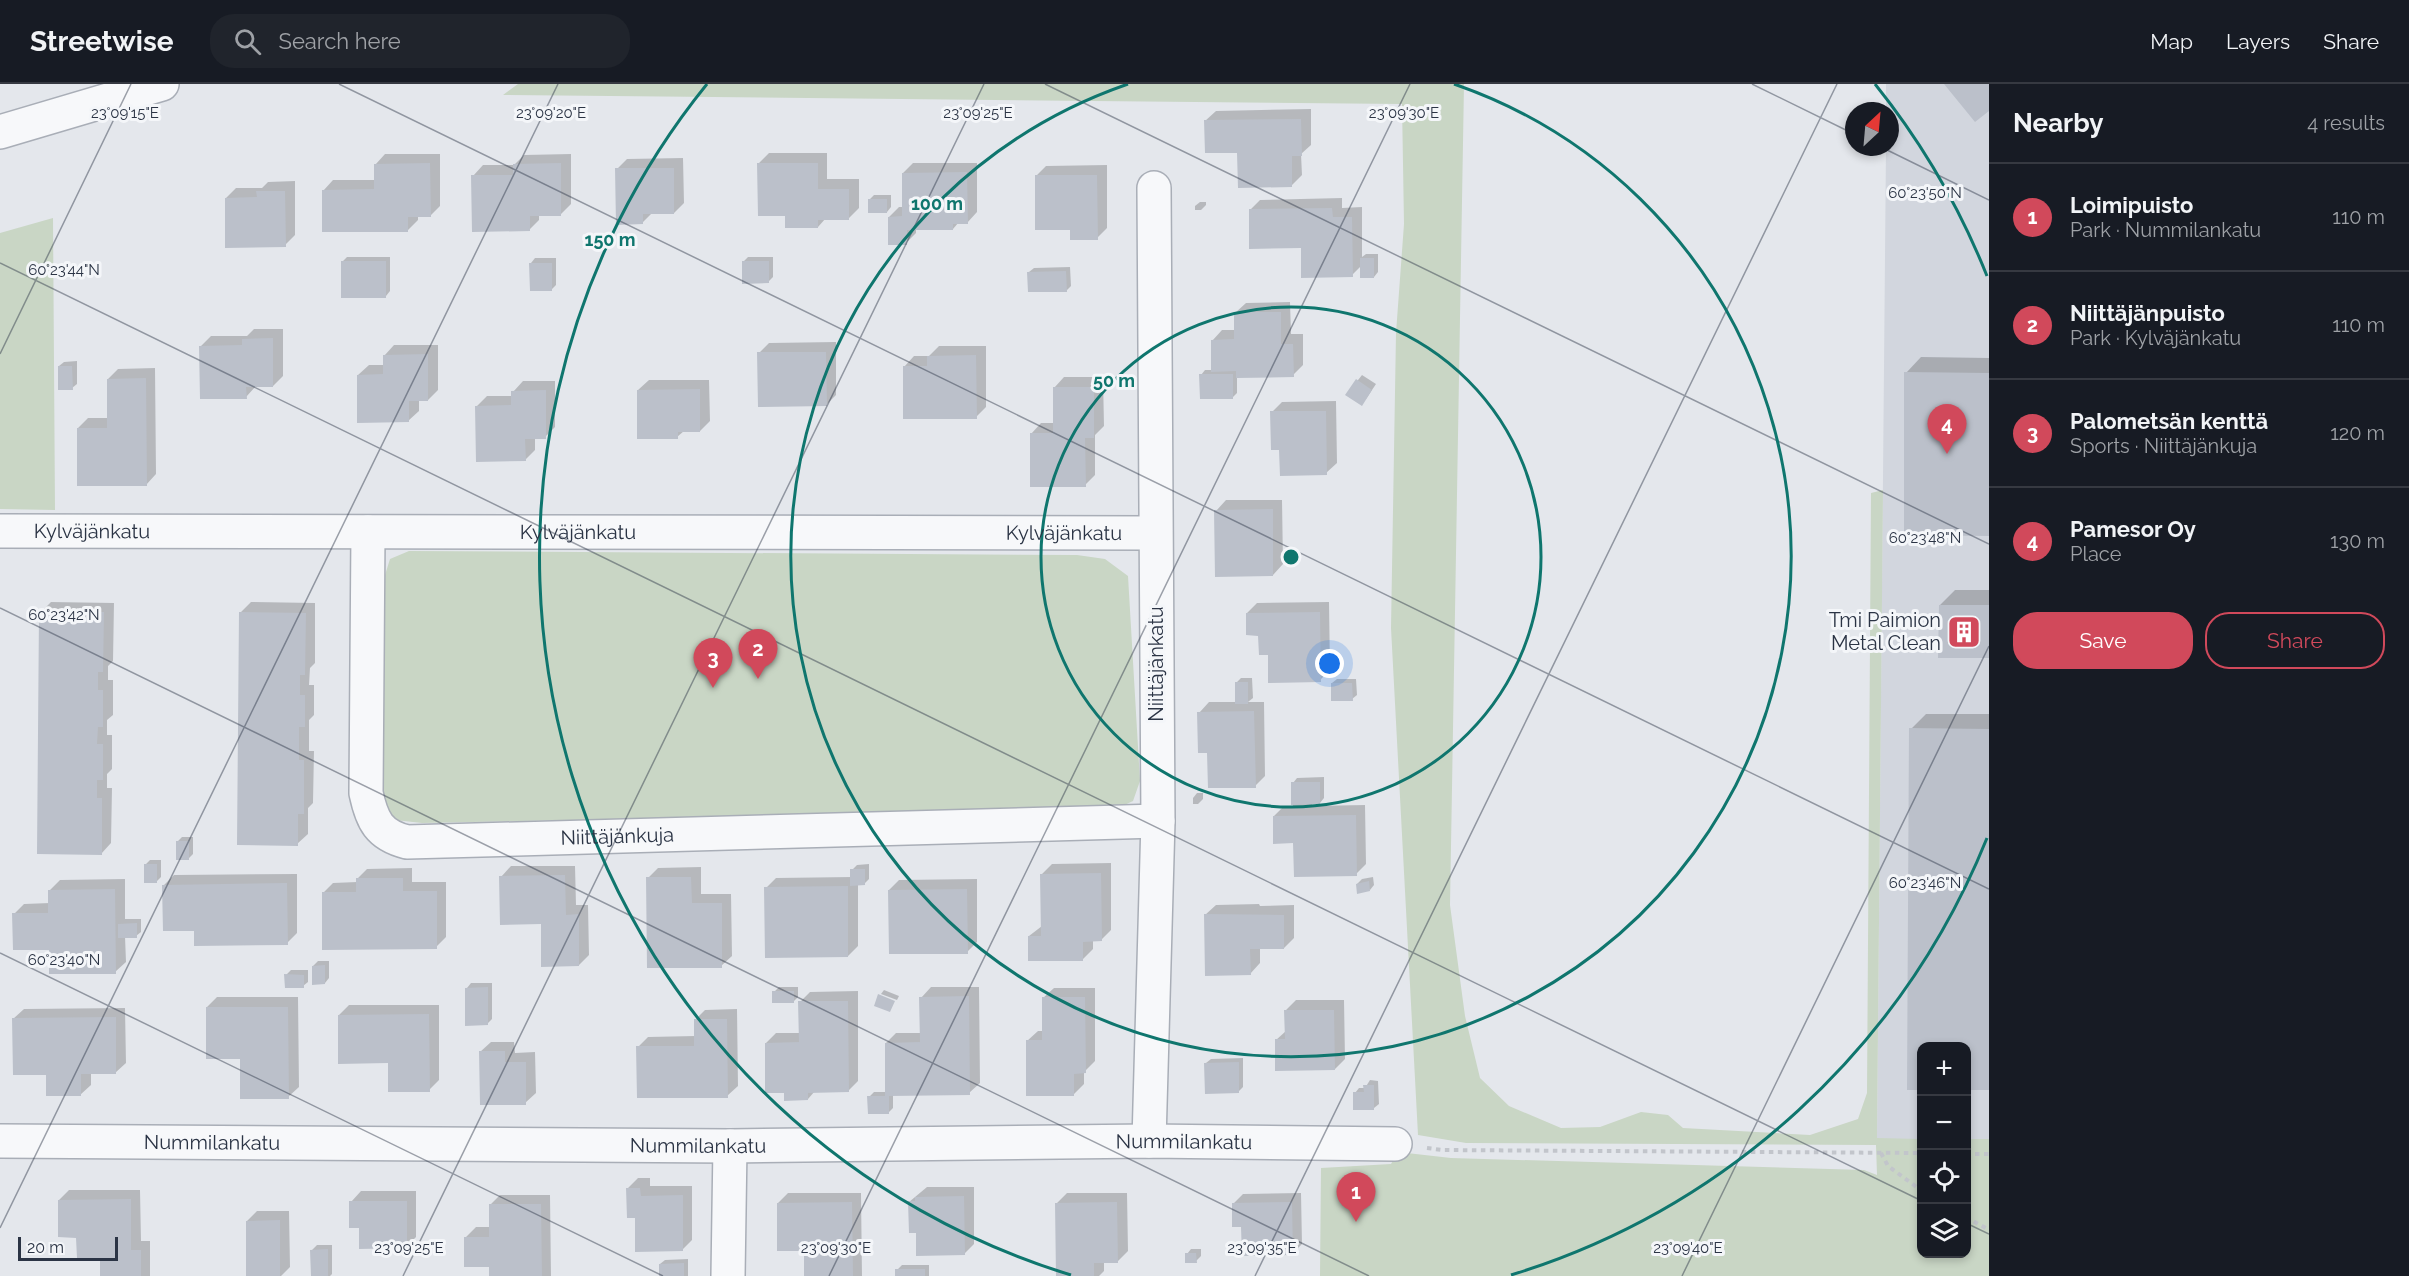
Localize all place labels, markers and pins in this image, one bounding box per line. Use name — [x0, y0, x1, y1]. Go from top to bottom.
pin: 4 — [1928, 404, 1966, 454]
centre of rings — [1281, 547, 1301, 567]
place label: Tmi Paimion Metal Clean — [1829, 608, 1941, 655]
building icon: Tmi Paimion Metal Clean — [1946, 614, 1982, 650]
pin: 2 — [738, 630, 777, 679]
pin: 3 — [694, 638, 732, 688]
pin: 1 — [1336, 1172, 1376, 1222]

